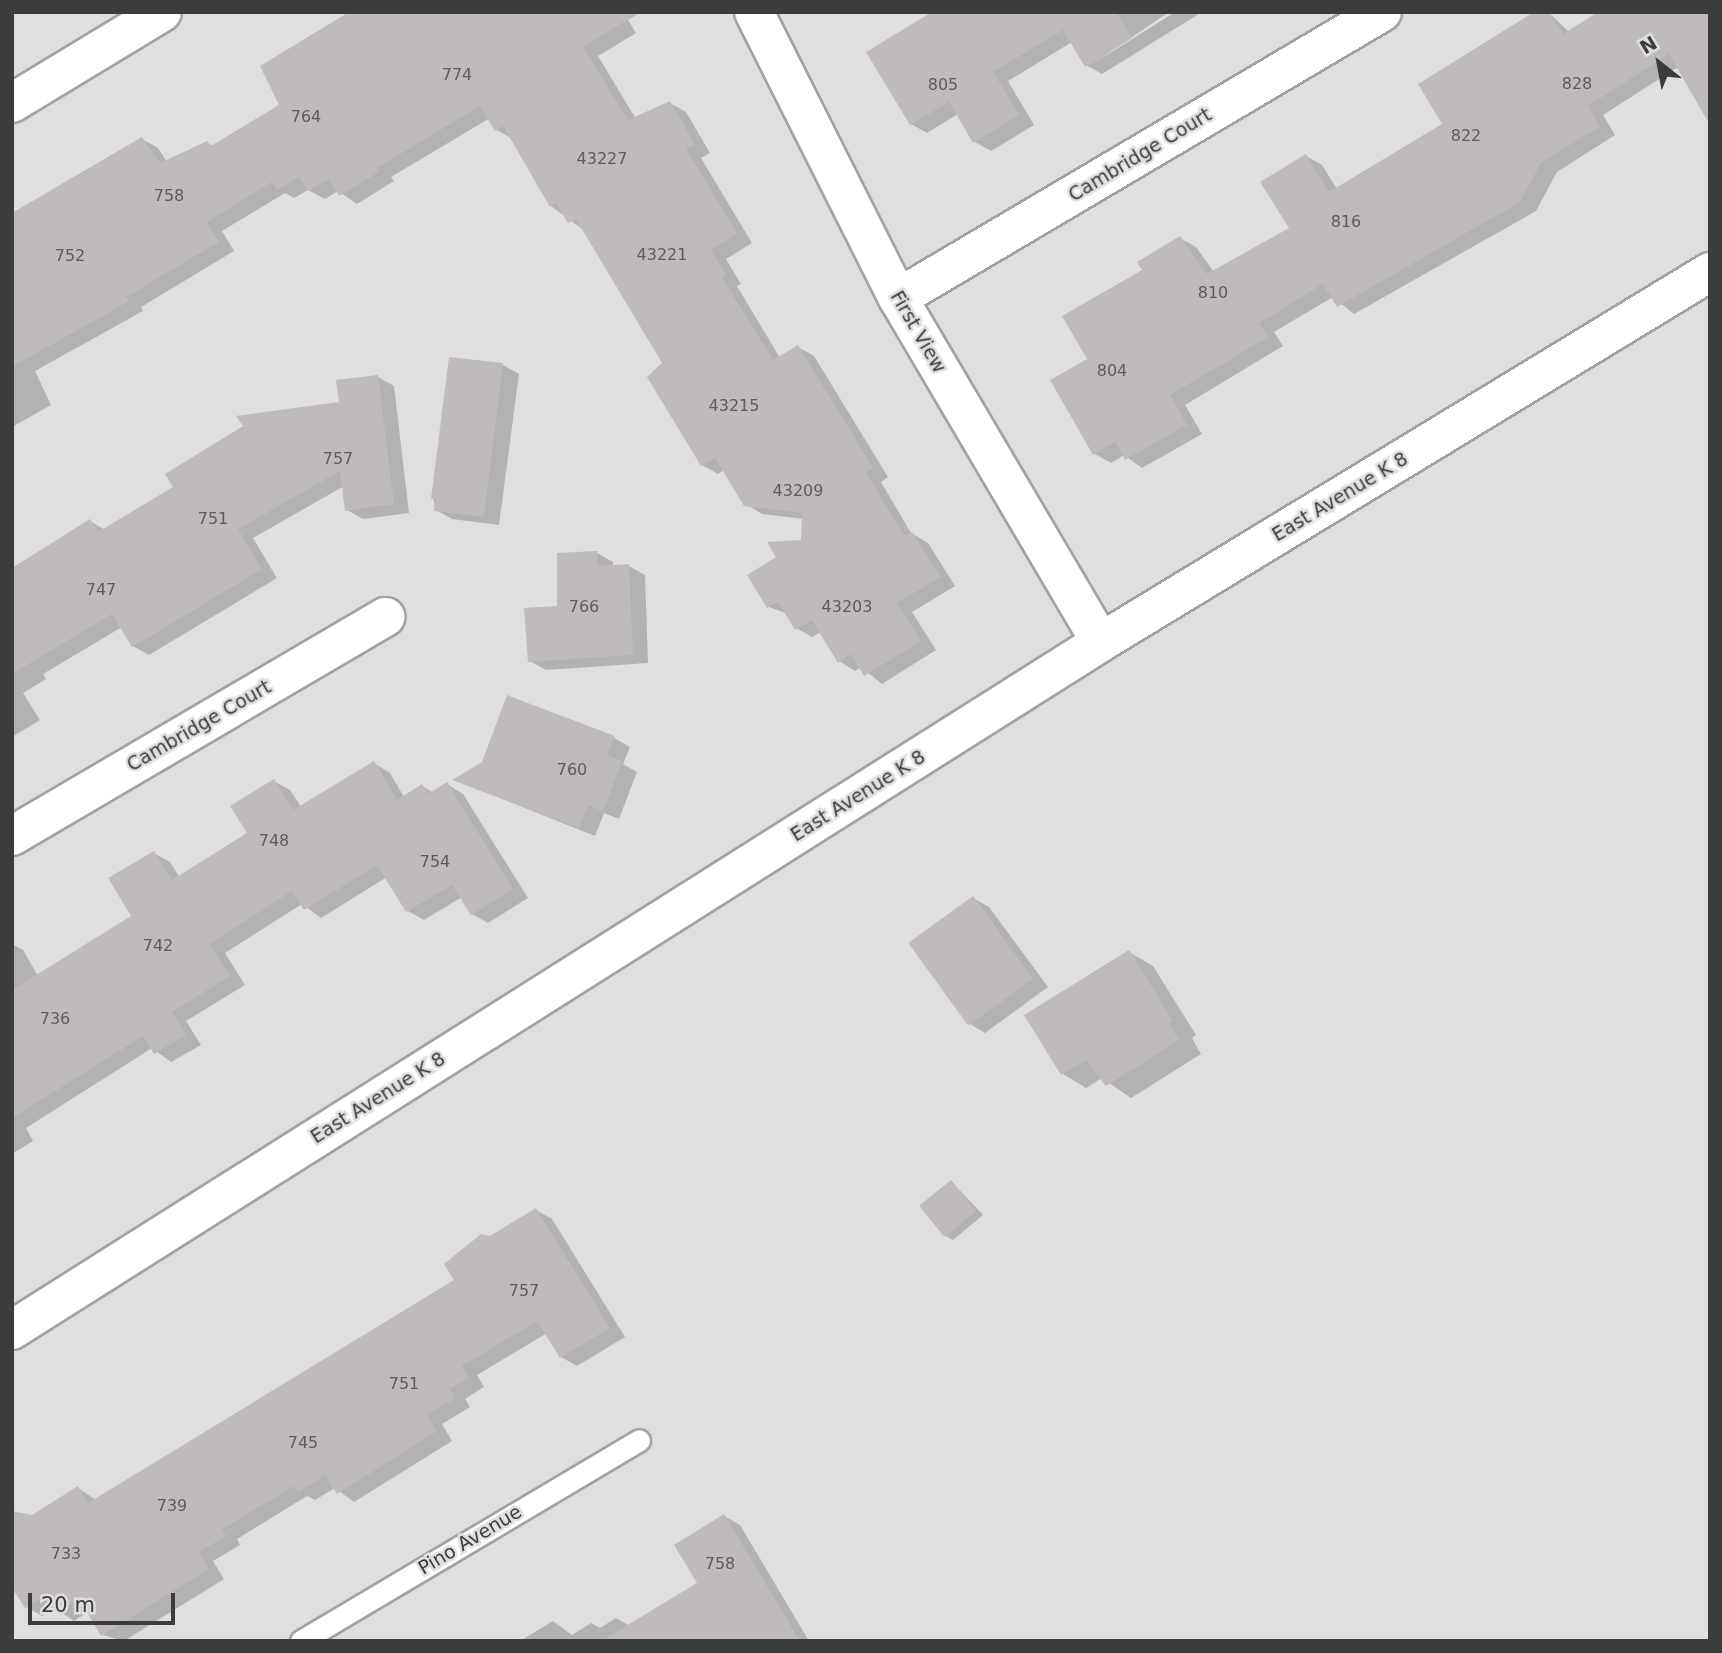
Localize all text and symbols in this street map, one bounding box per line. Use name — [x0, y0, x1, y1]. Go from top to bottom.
north arrow — [1624, 28, 1694, 98]
text: N — [1636, 31, 1661, 59]
house number: 774 — [442, 65, 472, 85]
house number: 828 — [1562, 74, 1592, 94]
house number: 805 — [928, 75, 958, 95]
street label: Cambridge Court — [1064, 103, 1216, 207]
house number: 764 — [291, 107, 321, 127]
house number: 822 — [1451, 126, 1481, 146]
house number: 43227 — [577, 149, 627, 169]
house number: 758 — [154, 186, 184, 206]
house number: 816 — [1331, 212, 1361, 232]
house number: 43221 — [637, 245, 687, 265]
house number: 752 — [55, 246, 85, 266]
house number: 810 — [1198, 283, 1228, 303]
street label: First View — [885, 287, 951, 377]
house number: 804 — [1097, 361, 1127, 381]
house number: 43215 — [709, 396, 759, 416]
street label: East Avenue K 8 — [1268, 448, 1412, 546]
house number: 757 — [323, 449, 353, 469]
house number: 43209 — [773, 481, 823, 501]
house number: 751 — [198, 509, 228, 529]
house number: 747 — [86, 580, 116, 600]
house number: 766 — [569, 597, 599, 617]
house number: 43203 — [822, 597, 872, 617]
street label: Cambridge Court — [123, 675, 275, 777]
street label: East Avenue K 8 — [787, 745, 929, 847]
house number: 760 — [557, 760, 587, 780]
house number: 748 — [259, 831, 289, 851]
house number: 754 — [420, 852, 450, 872]
house number: 742 — [143, 936, 173, 956]
house number: 736 — [40, 1009, 70, 1029]
street label: East Avenue K 8 — [307, 1047, 449, 1149]
house number: 757 — [509, 1281, 539, 1301]
house number: 751 — [389, 1374, 419, 1394]
house number: 745 — [288, 1433, 318, 1453]
house number: 739 — [157, 1496, 187, 1516]
street label: Pino Avenue — [414, 1500, 526, 1580]
house number: 733 — [51, 1544, 81, 1564]
house number: 758 — [705, 1554, 735, 1574]
scale bar — [32, 1580, 178, 1624]
text: 20 m — [41, 1593, 95, 1617]

